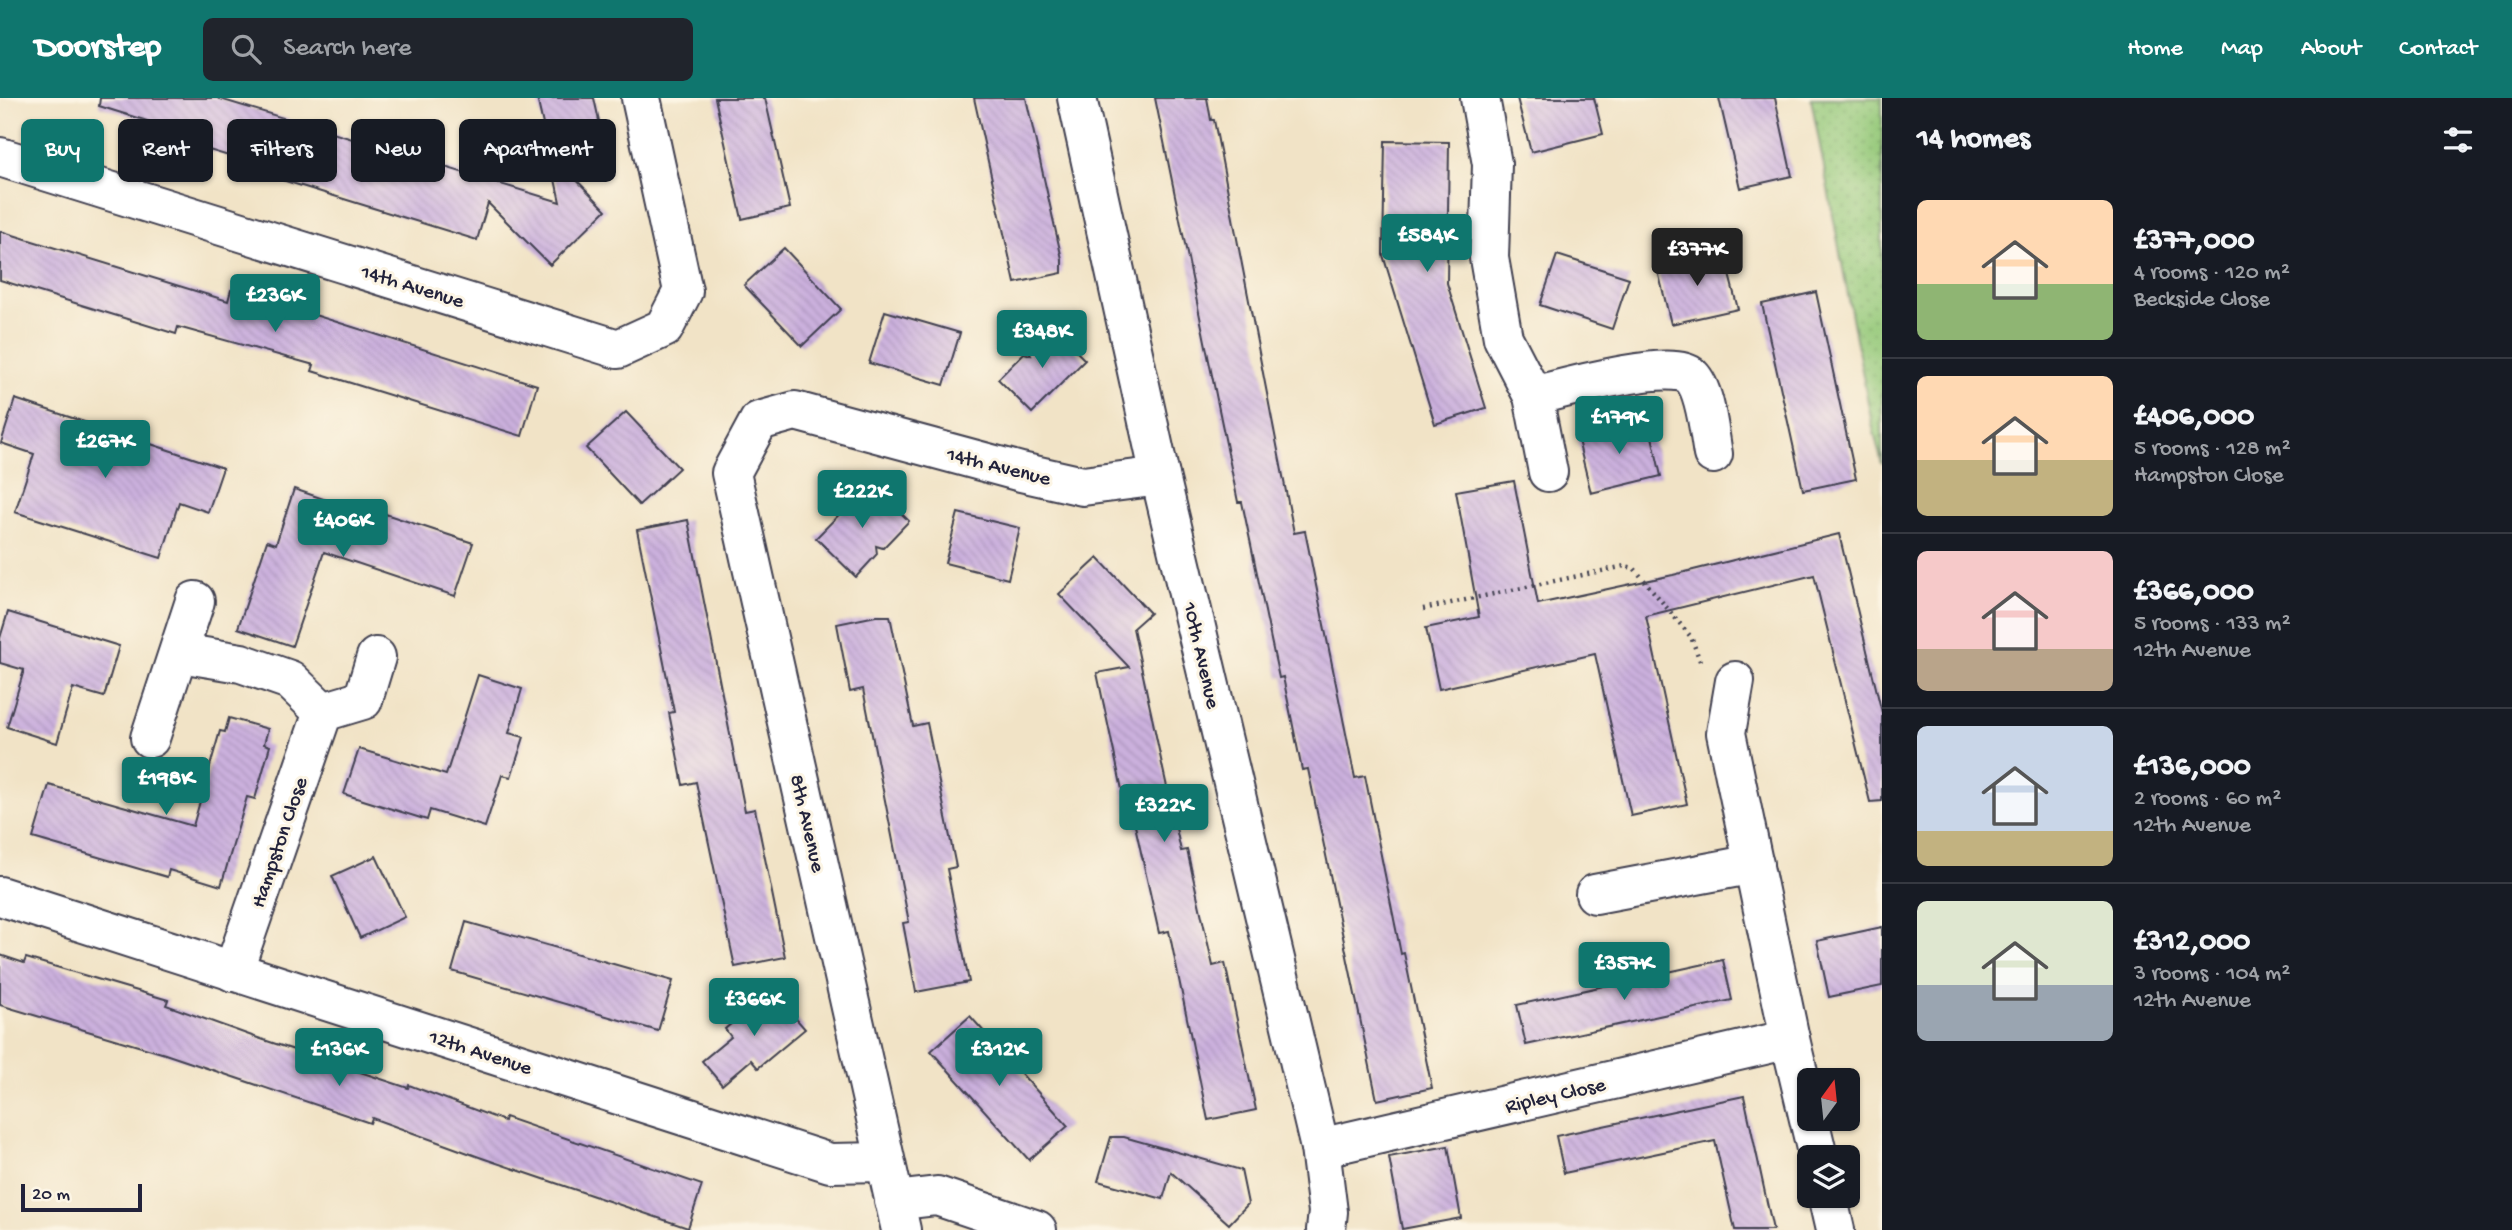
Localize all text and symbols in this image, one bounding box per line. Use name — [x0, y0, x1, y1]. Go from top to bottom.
search box — [203, 18, 693, 81]
text: Doorstep — [35, 30, 161, 68]
icon: search — [227, 30, 265, 68]
text: Search here — [283, 34, 411, 65]
text: Home — [2127, 35, 2183, 64]
text: Map — [2221, 35, 2263, 64]
text: About — [2301, 35, 2361, 64]
text: Contact — [2399, 35, 2477, 64]
chip: Buy — [21, 119, 104, 182]
chip: Rent — [118, 119, 213, 182]
chip: Filters — [227, 119, 337, 182]
chip: New — [351, 119, 445, 182]
chip: Apartment — [459, 119, 616, 182]
icon: filters — [2439, 121, 2477, 159]
text: 14 homes — [1917, 123, 2030, 158]
pin: £584K — [1378, 214, 1476, 274]
text: £584K — [1398, 223, 1456, 250]
text: £377,000 — [2134, 225, 2255, 260]
pin: £377K — [1648, 228, 1746, 288]
icon: home — [1973, 228, 2057, 312]
text: £377K — [1668, 237, 1726, 264]
text: 4 rooms · 120 m² — [2134, 260, 2290, 287]
street label: 14th Avenue — [356, 261, 468, 316]
pin: £236K — [226, 274, 324, 334]
text: £236K — [246, 283, 304, 310]
text: Beckside Close — [2134, 287, 2270, 314]
pin: £348K — [993, 310, 1091, 370]
text: £348K — [1013, 319, 1071, 346]
pin: £179K — [1570, 396, 1668, 456]
text: £406,000 — [2134, 401, 2254, 436]
icon: home — [1973, 404, 2057, 488]
text: £179K — [1591, 405, 1647, 432]
pin: £267K — [56, 420, 154, 480]
text: £267K — [76, 429, 134, 456]
text: 5 rooms · 128 m² — [2134, 436, 2291, 463]
street label: 14th Avenue — [943, 443, 1054, 494]
text: Hampston Close — [2134, 463, 2284, 490]
pin: £222K — [813, 470, 911, 530]
text: £222K — [834, 479, 890, 506]
pin: £406K — [294, 500, 392, 559]
text: £406K — [314, 508, 372, 535]
text: £366,000 — [2134, 576, 2254, 611]
icon: home — [1973, 579, 2057, 663]
street label: 10th Avenue — [1175, 599, 1224, 713]
text: 5 rooms · 133 m² — [2134, 611, 2291, 638]
text: 12th Avenue — [2134, 638, 2251, 665]
text: £136,000 — [2134, 751, 2251, 786]
icon: home — [1973, 754, 2057, 838]
pin: £198K — [117, 758, 215, 817]
text: £198K — [138, 766, 194, 793]
street label: Hampston Close — [247, 773, 316, 912]
street label: 8th Avenue — [782, 773, 829, 876]
pin: £322K — [1115, 784, 1213, 844]
text: 2 rooms · 60 m² — [2134, 786, 2281, 813]
text: £322K — [1135, 793, 1193, 820]
text: 12th Avenue — [2134, 813, 2251, 840]
text: £312,000 — [2134, 926, 2250, 961]
icon: home — [1973, 929, 2057, 1013]
pin: £357K — [1575, 942, 1673, 1002]
text: £357K — [1595, 951, 1653, 978]
text: 3 rooms · 104 m² — [2134, 961, 2290, 988]
pin: £366K — [705, 978, 803, 1038]
text: £366K — [725, 987, 783, 1014]
text: 12th Avenue — [2134, 988, 2251, 1015]
street label: 12th Avenue — [424, 1026, 536, 1083]
pin: £136K — [290, 1028, 388, 1088]
pin: £312K — [950, 1028, 1048, 1088]
text: £136K — [311, 1037, 367, 1064]
text: £312K — [971, 1037, 1027, 1064]
north arrow — [1797, 1068, 1860, 1130]
map controls — [1797, 1068, 1860, 1208]
street label: Ripley Close — [1503, 1073, 1609, 1121]
button: layers — [1797, 1145, 1860, 1208]
scale bar — [21, 1181, 142, 1213]
text: 20 m — [32, 1184, 70, 1207]

